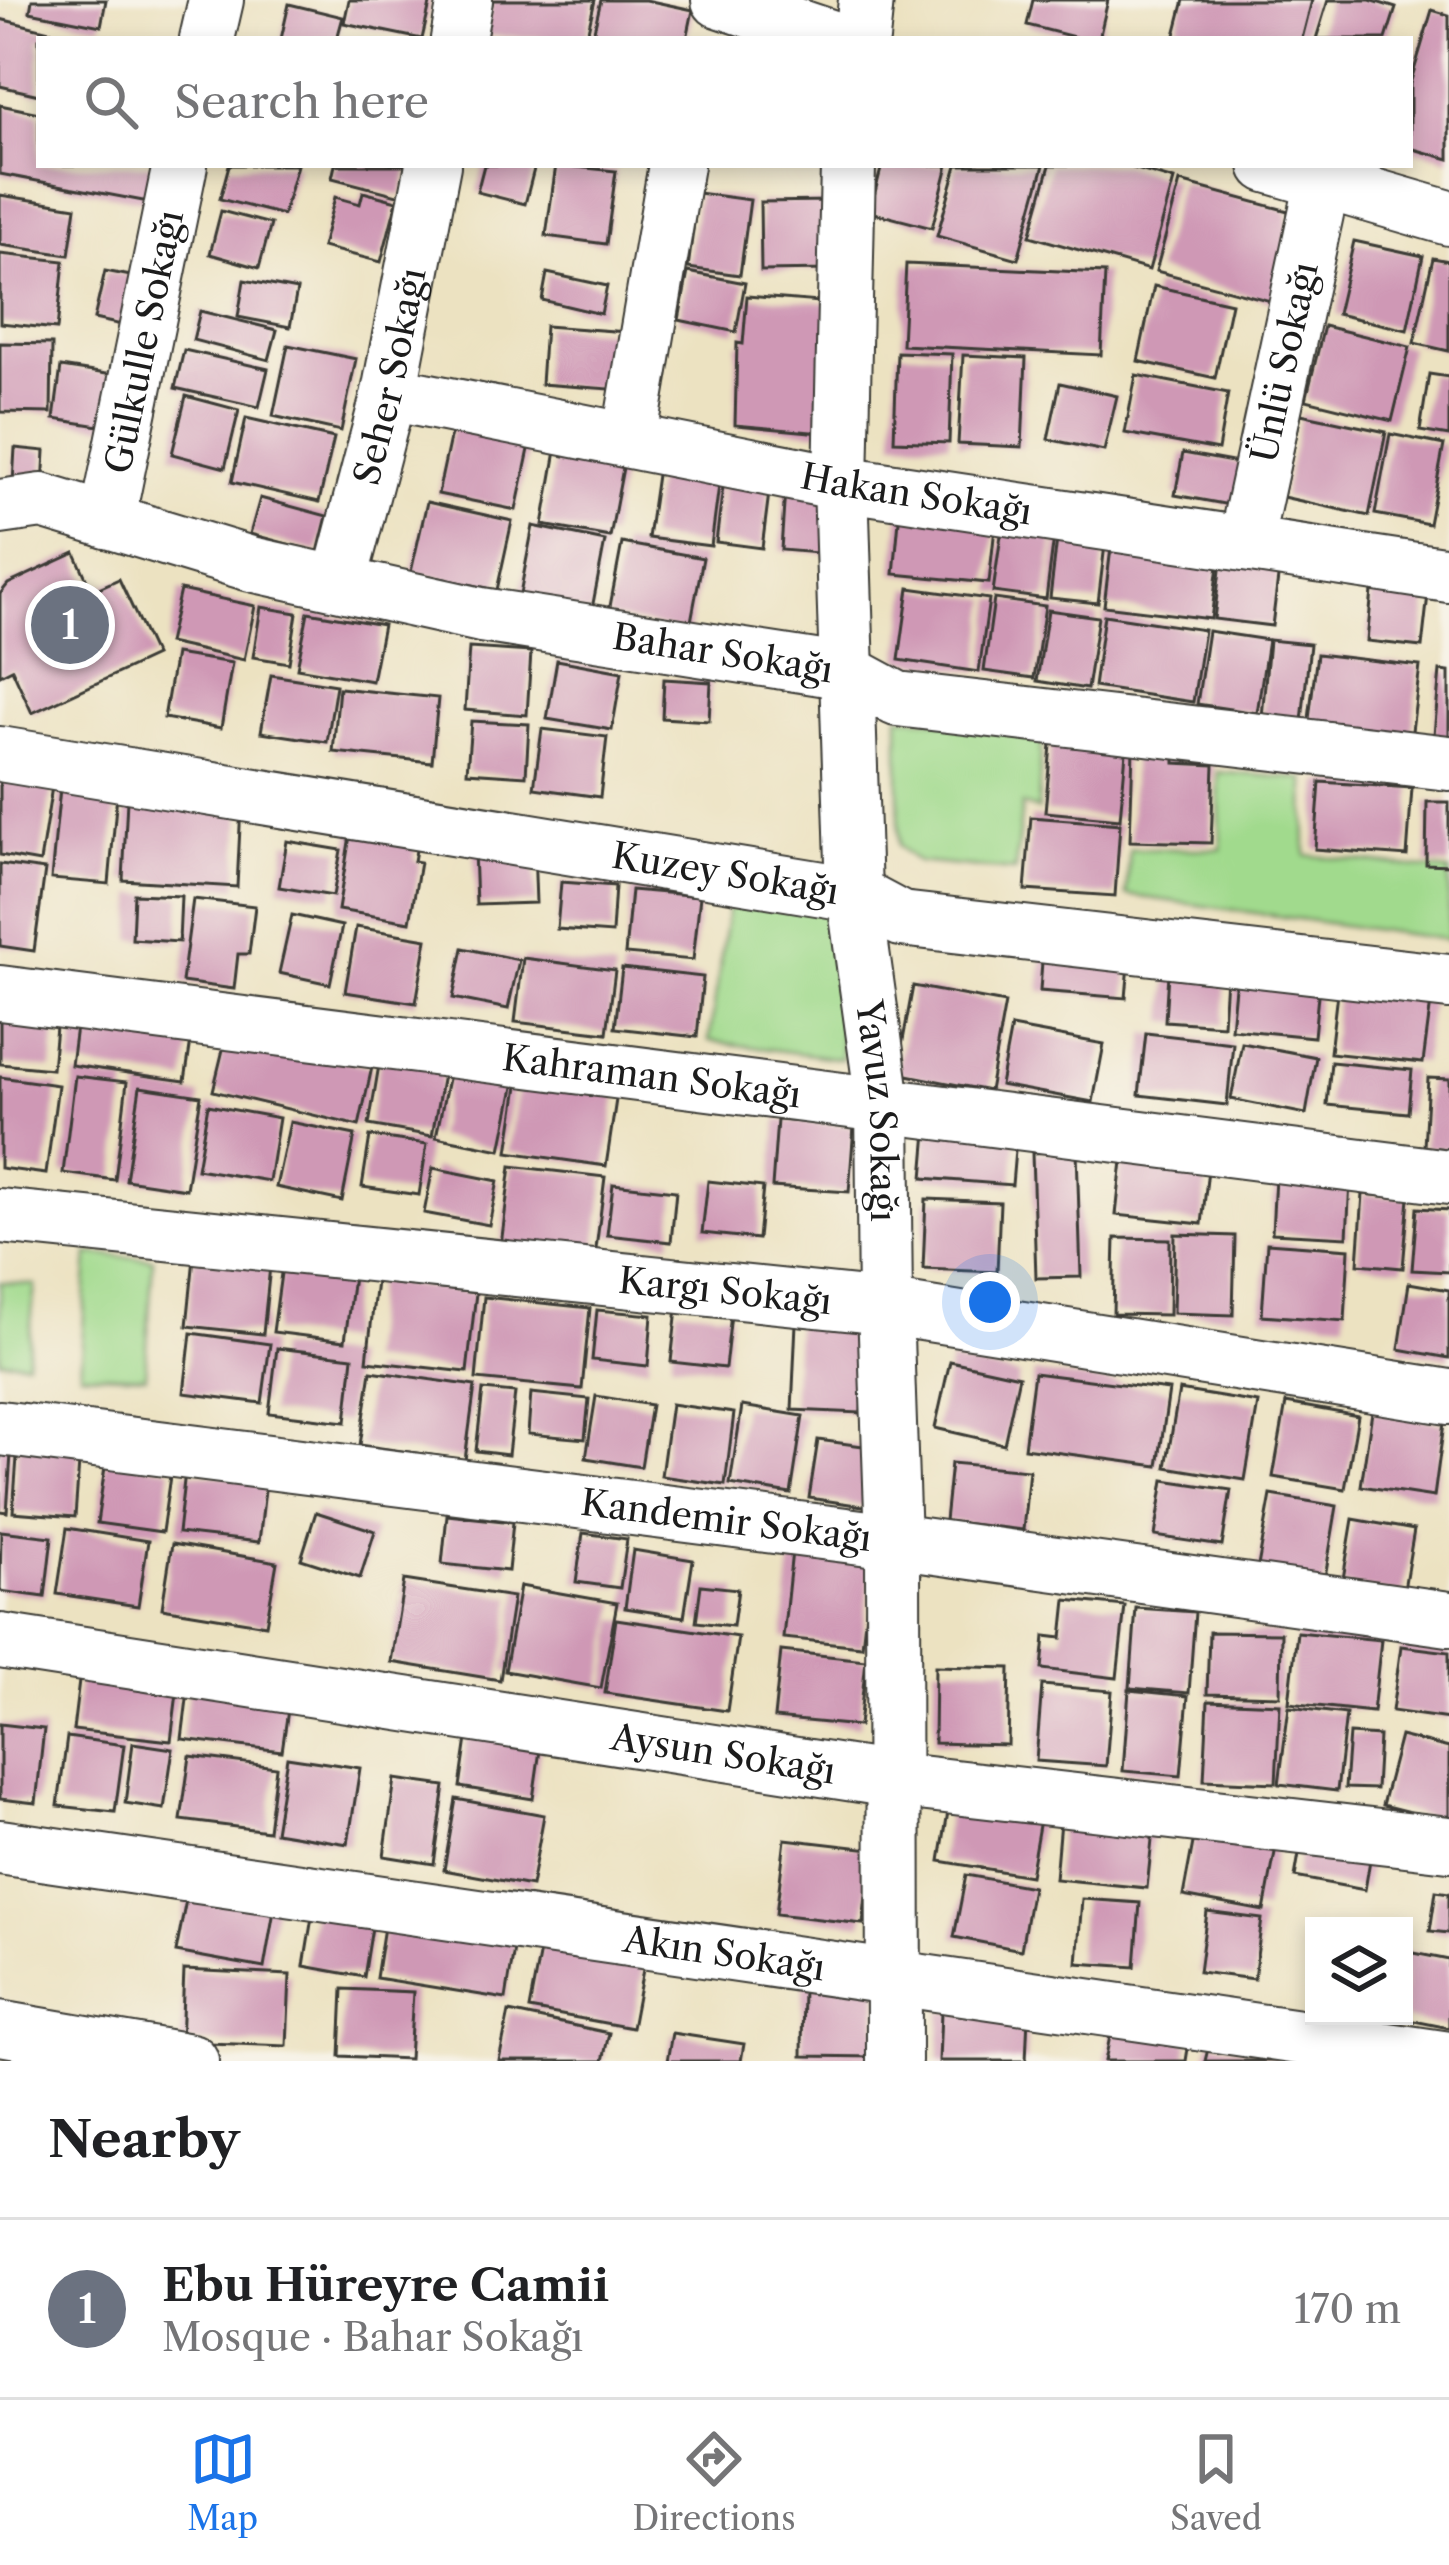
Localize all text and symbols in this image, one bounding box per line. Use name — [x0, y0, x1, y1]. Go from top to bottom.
search box — [36, 36, 1413, 168]
icon: search — [78, 69, 144, 135]
text: Search here — [174, 74, 429, 130]
street label: Gülkulle Sokağı — [95, 206, 192, 477]
street label: Ünlü Sokağı — [1241, 258, 1327, 466]
street label: Seher Sokağı — [344, 264, 435, 489]
street label: Hakan Sokağı — [797, 454, 1035, 534]
pin: 1 — [31, 580, 109, 670]
street label: Bahar Sokağı — [610, 614, 836, 691]
street label: Kuzey Sokağı — [609, 833, 842, 913]
street label: Yavuz Sokağı — [847, 997, 906, 1222]
street label: Kahraman Sokağı — [500, 1035, 804, 1117]
street label: Kargı Sokağı — [617, 1258, 834, 1323]
your location — [960, 1272, 1020, 1332]
street label: Kandemir Sokağı — [578, 1480, 874, 1560]
street label: Aysun Sokağı — [607, 1714, 838, 1793]
street label: Akın Sokağı — [620, 1916, 828, 1989]
map controls — [1305, 1917, 1413, 2025]
button: layers — [1305, 1917, 1413, 2025]
text: Nearby — [48, 2108, 240, 2170]
text: Ebu Hüreyre Camii — [162, 2257, 609, 2313]
text: 1 — [78, 2285, 96, 2333]
text: 170 m — [1294, 2285, 1401, 2333]
text: Mosque · Bahar Sokağı — [162, 2313, 583, 2361]
tab: Map — [187, 2426, 258, 2539]
tab: Directions — [633, 2426, 796, 2539]
tab: Saved — [1170, 2426, 1262, 2539]

